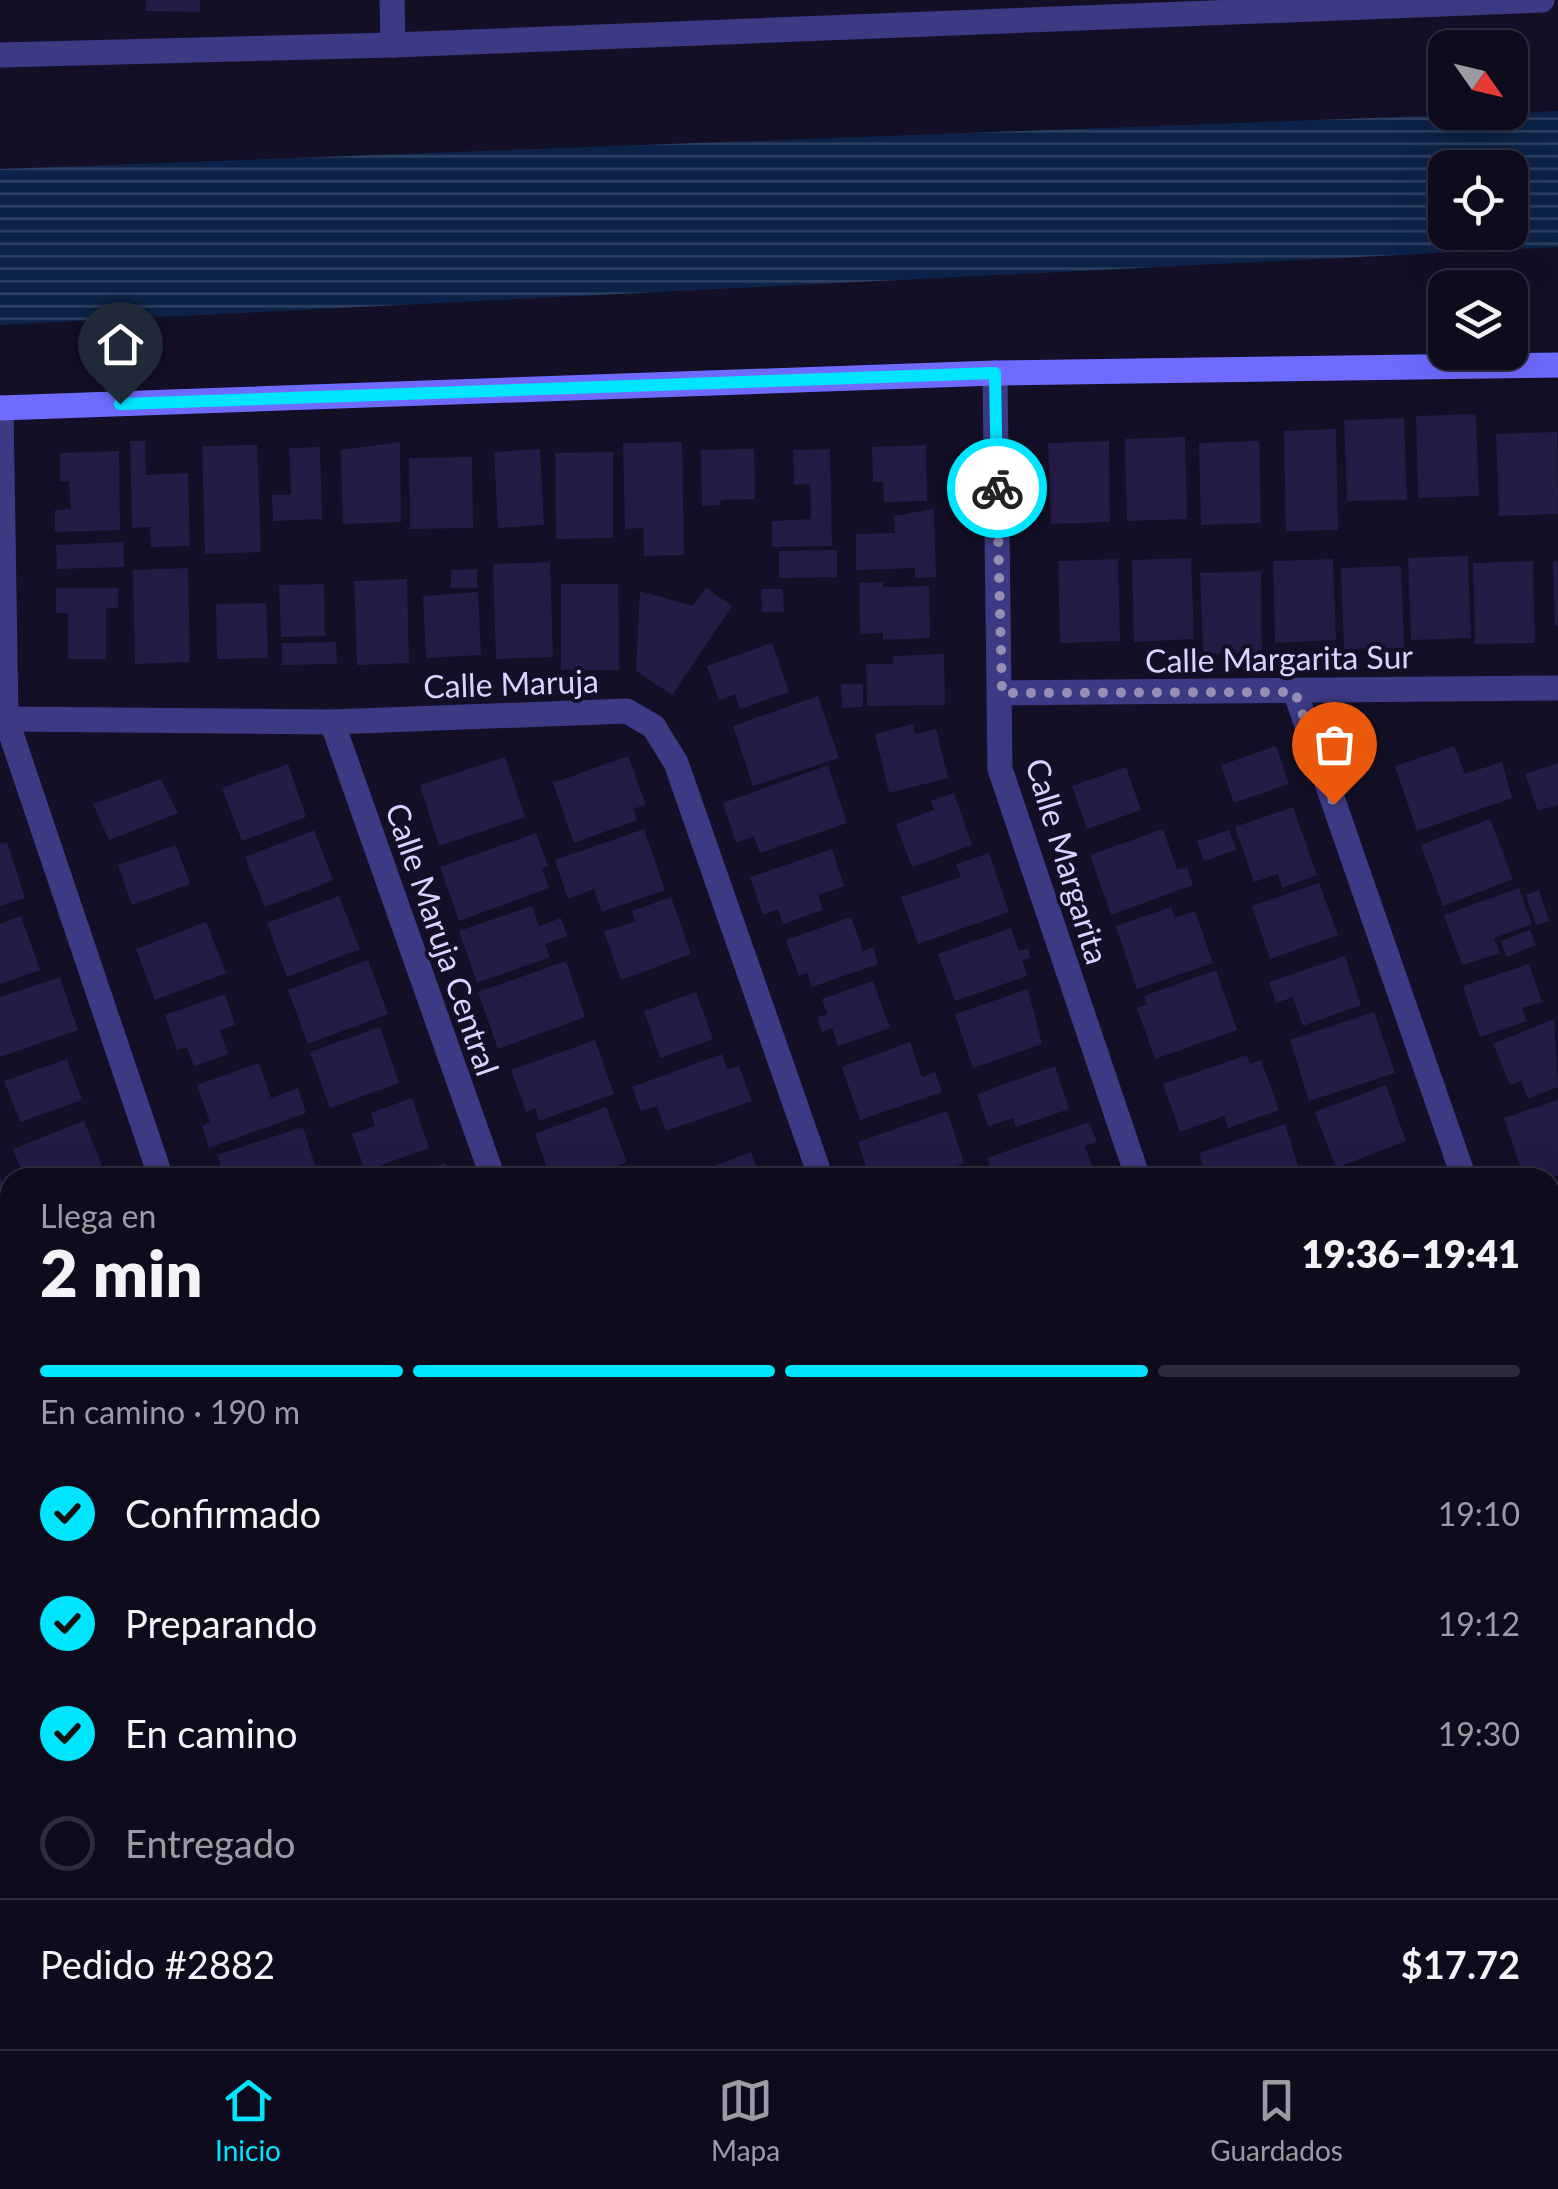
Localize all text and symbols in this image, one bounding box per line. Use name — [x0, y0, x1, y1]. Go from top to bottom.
north arrow — [1428, 30, 1528, 130]
map controls — [1428, 30, 1528, 370]
button: locate — [1428, 150, 1528, 250]
button: layers — [1428, 270, 1528, 370]
pin — [78, 302, 163, 405]
icon: home — [93, 317, 148, 372]
courier — [947, 438, 1047, 538]
icon: bike — [970, 461, 1025, 516]
street label: Calle Margarita Sur — [1145, 636, 1414, 680]
street label: Calle Maruja — [423, 660, 599, 706]
pin — [1292, 702, 1377, 805]
icon: bag — [1307, 717, 1362, 772]
street label: Calle Margarita — [1018, 753, 1118, 969]
street label: Calle Maruja Central — [378, 798, 508, 1080]
text: Llega en — [40, 1196, 156, 1235]
text: 19:36–19:41 — [1301, 1230, 1520, 1276]
text: 2 min — [40, 1233, 202, 1311]
text: En camino · 190 m — [40, 1392, 300, 1431]
icon: check — [40, 1486, 95, 1541]
text: Confirmado — [125, 1490, 321, 1536]
text: 19:10 — [1438, 1494, 1520, 1533]
icon: check — [40, 1596, 95, 1651]
text: Preparando — [125, 1600, 317, 1646]
text: 19:12 — [1438, 1604, 1520, 1643]
icon: check — [40, 1706, 95, 1761]
text: En camino — [125, 1710, 298, 1756]
text: 19:30 — [1438, 1714, 1520, 1753]
text: Entregado — [125, 1820, 296, 1866]
text: Pedido #2882 — [40, 1941, 275, 1987]
text: $17.72 — [1401, 1941, 1520, 1987]
tab: Inicio — [215, 2073, 281, 2167]
tab: Mapa — [711, 2073, 780, 2167]
tab: Guardados — [1210, 2073, 1343, 2167]

